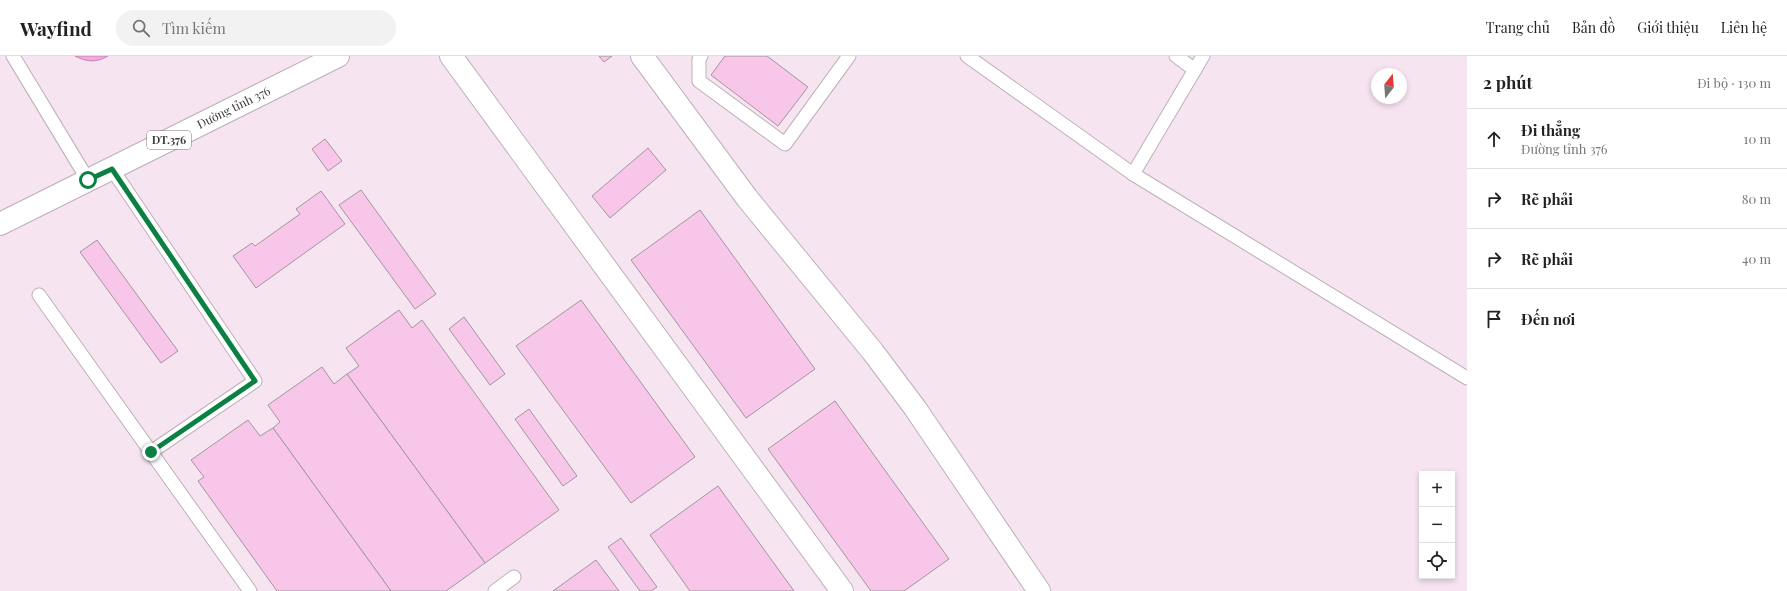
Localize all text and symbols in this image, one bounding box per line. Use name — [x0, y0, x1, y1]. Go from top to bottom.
search box — [116, 10, 396, 46]
text: Wayfind — [20, 15, 92, 41]
icon: search — [130, 17, 152, 39]
text: Tìm kiếm — [162, 18, 226, 38]
text: Trang chủ — [1486, 18, 1550, 37]
text: Bản đồ — [1572, 18, 1615, 37]
text: Giới thiệu — [1637, 18, 1699, 37]
text: Liên hệ — [1721, 18, 1767, 37]
north arrow — [1371, 68, 1407, 104]
text: 2 phút — [1483, 71, 1533, 93]
text: Đi bộ · 130 m — [1697, 74, 1771, 91]
street label: Đường tỉnh 376 — [194, 82, 273, 132]
text: Đi thẳng — [1521, 120, 1580, 140]
icon: ahead — [1483, 128, 1505, 150]
text: 10 m — [1744, 130, 1771, 147]
road number: ĐT.376 — [147, 131, 191, 149]
text: Đường tỉnh 376 — [1521, 140, 1608, 157]
route start — [79, 171, 97, 189]
icon: right — [1483, 188, 1505, 210]
text: Rẽ phải — [1521, 189, 1573, 209]
text: 80 m — [1742, 190, 1771, 207]
icon: right — [1483, 248, 1505, 270]
text: Rẽ phải — [1521, 249, 1573, 269]
text: 40 m — [1742, 250, 1771, 267]
icon: arrive — [1483, 308, 1505, 330]
text: Đến nơi — [1521, 309, 1575, 329]
route end — [142, 443, 160, 461]
map controls — [1419, 471, 1455, 579]
button: + — [1419, 471, 1455, 507]
button: − — [1419, 507, 1455, 543]
button: locate — [1419, 543, 1455, 579]

